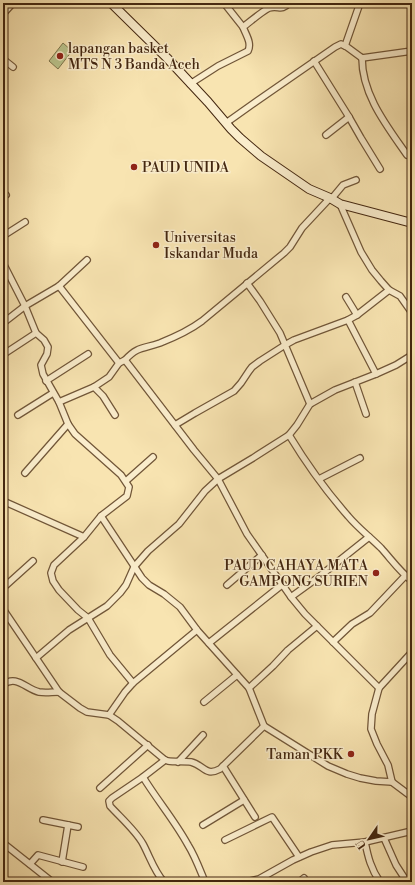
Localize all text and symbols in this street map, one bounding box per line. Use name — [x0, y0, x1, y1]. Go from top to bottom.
place label: lapangan basket MTS N 3 Banda Aceh — [68, 40, 201, 74]
marker: lapangan basket MTS N 3 Banda Aceh — [55, 51, 65, 61]
place label: PAUD UNIDA — [142, 159, 229, 177]
marker: PAUD UNIDA — [129, 162, 139, 172]
place label: Universitas Iskandar Muda — [164, 229, 259, 263]
marker: Universitas Iskandar Muda — [151, 240, 161, 250]
place label: PAUD CAHAYA MATA GAMPONG SURIEN — [224, 557, 369, 591]
marker: PAUD CAHAYA MATA GAMPONG SURIEN — [371, 568, 381, 578]
place label: Taman PKK — [266, 746, 344, 764]
marker: Taman PKK — [346, 749, 356, 759]
north arrow — [349, 819, 389, 859]
text: U — [353, 836, 370, 851]

